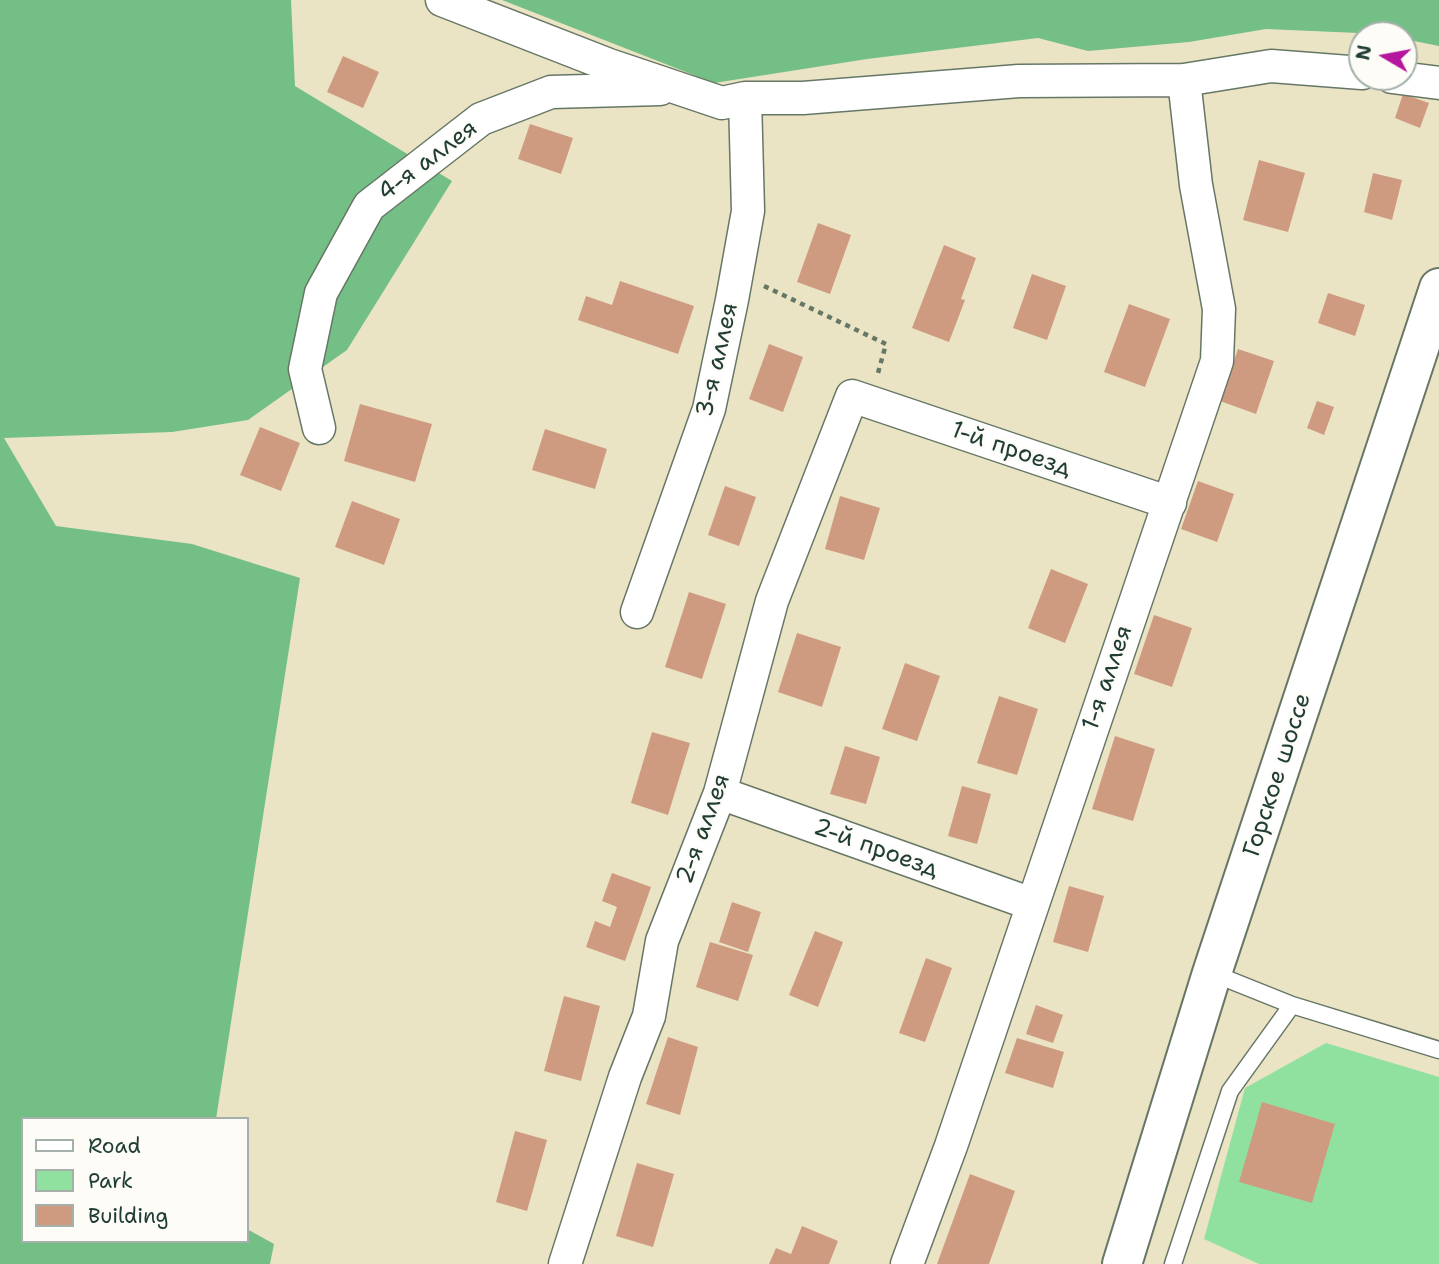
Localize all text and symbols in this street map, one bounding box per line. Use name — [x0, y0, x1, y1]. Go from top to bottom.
north arrow — [1348, 21, 1418, 91]
text: N — [1350, 43, 1377, 62]
street label: 4-я аллея — [373, 114, 483, 208]
street label: 3-я аллея — [691, 300, 745, 420]
street label: 1-й проезд — [947, 416, 1075, 484]
street label: 1-я аллея — [1077, 622, 1139, 734]
street label: Горское шоссе — [1238, 690, 1318, 860]
street label: 2-я аллея — [671, 770, 737, 888]
street label: 2-й проезд — [810, 813, 942, 885]
legend — [21, 1117, 248, 1243]
text: Road — [88, 1132, 141, 1160]
text: Park — [88, 1167, 133, 1195]
text: Building — [88, 1202, 168, 1230]

